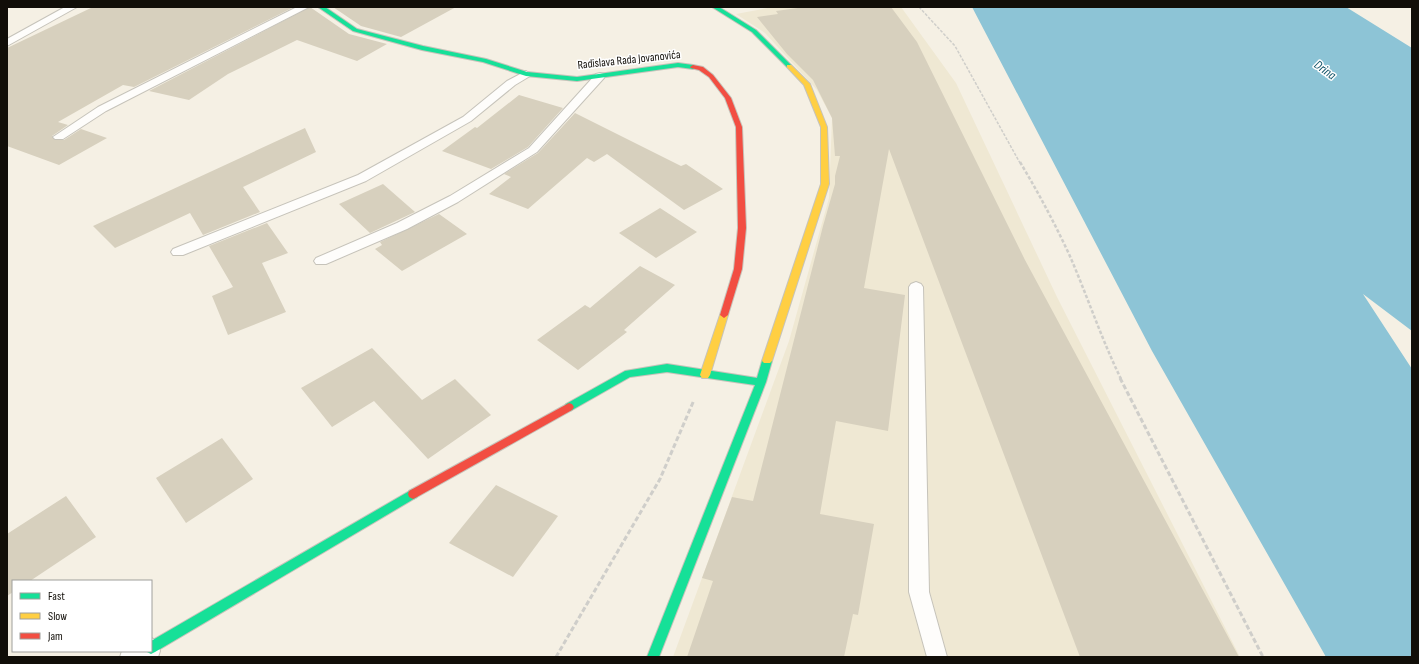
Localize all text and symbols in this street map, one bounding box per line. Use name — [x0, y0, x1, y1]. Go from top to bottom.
street label: Radislava Rada Jovanovića — [577, 47, 682, 73]
water label: Drina — [1311, 57, 1340, 84]
legend — [12, 580, 152, 652]
text: Fast — [48, 589, 65, 604]
text: Slow — [48, 609, 67, 624]
text: Jam — [47, 629, 63, 644]

